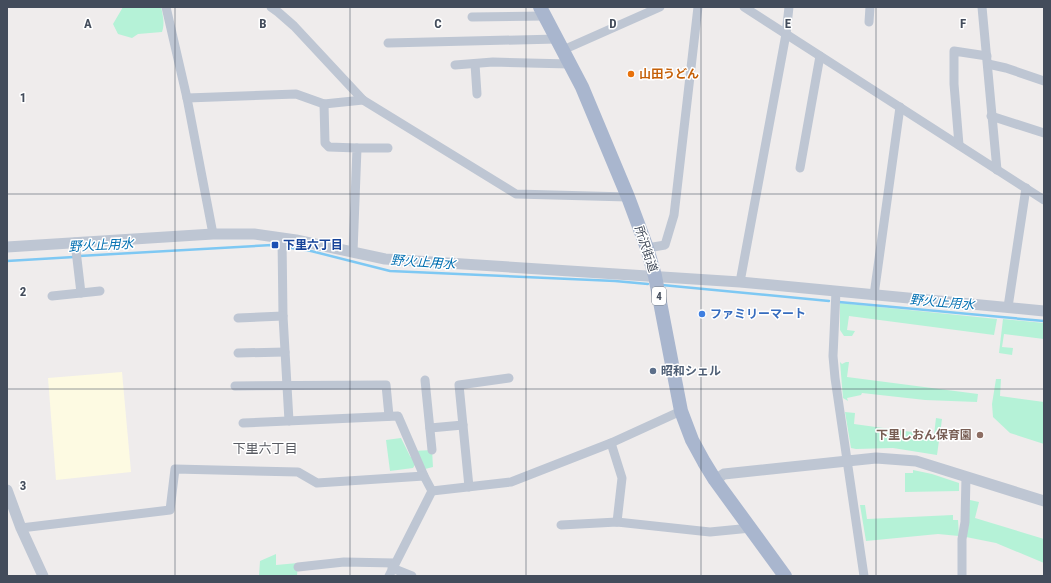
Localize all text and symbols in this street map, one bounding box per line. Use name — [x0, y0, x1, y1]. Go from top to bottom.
text: A — [84, 16, 92, 31]
text: B — [259, 16, 267, 31]
text: C — [434, 16, 442, 31]
text: D — [609, 16, 617, 31]
text: E — [785, 16, 792, 31]
text: F — [960, 16, 966, 31]
place label: 山田うどん — [639, 67, 699, 81]
marker: 山田うどん — [626, 69, 636, 79]
text: 1 — [20, 90, 26, 105]
street label: 所沢街道 — [632, 224, 660, 274]
water label: 野火止用水 — [68, 236, 136, 254]
place label: 下里六丁目 — [283, 238, 343, 252]
marker: 下里六丁目 — [270, 240, 280, 250]
water label: 野火止用水 — [390, 252, 458, 272]
text: 2 — [20, 284, 27, 299]
road number: 4 — [652, 287, 666, 305]
water label: 野火止用水 — [909, 292, 977, 312]
place label: ファミリーマート — [710, 307, 806, 321]
marker: ファミリーマート — [697, 309, 707, 319]
place label: 昭和シェル — [661, 364, 721, 378]
marker: 昭和シェル — [648, 366, 658, 376]
place label: 下里しおん保育園 — [876, 428, 972, 442]
marker: 下里しおん保育園 — [975, 430, 985, 440]
district label: 下里六丁目 — [232, 441, 298, 456]
text: 3 — [20, 478, 26, 493]

